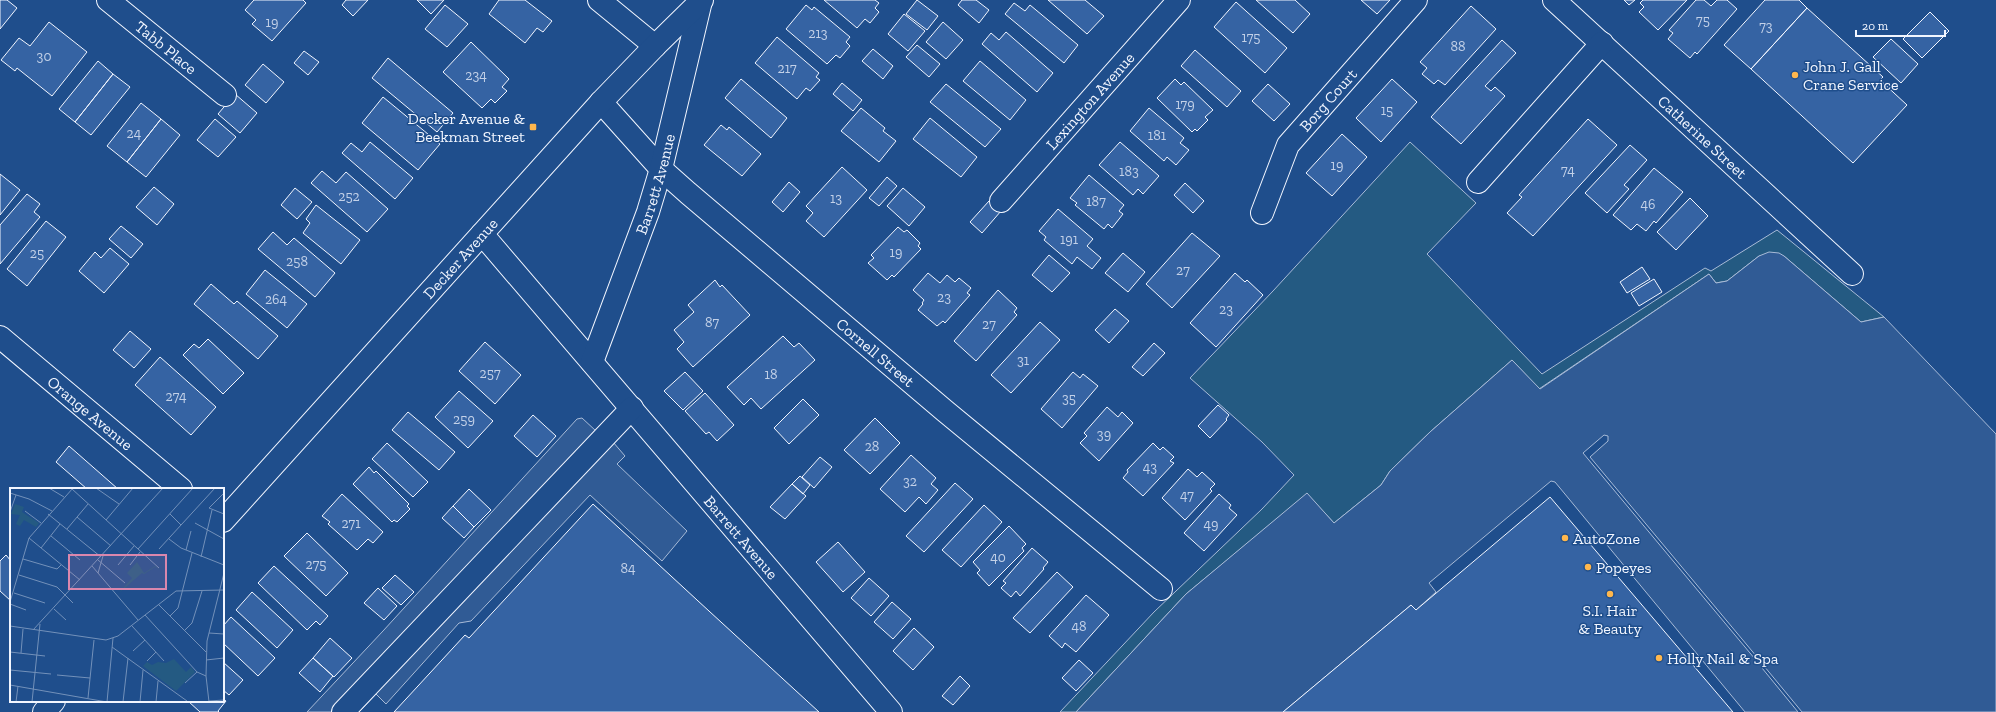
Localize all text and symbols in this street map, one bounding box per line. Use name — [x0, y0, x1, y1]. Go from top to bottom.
house number: 75 — [1696, 12, 1710, 29]
scale bar — [1856, 12, 1945, 38]
house number: 19 — [266, 14, 278, 31]
street label: Tabb Place — [131, 17, 201, 78]
house number: 73 — [1759, 18, 1773, 35]
text: 20 m — [1862, 19, 1889, 33]
house number: 213 — [808, 25, 828, 42]
house number: 175 — [1242, 29, 1260, 46]
house number: 88 — [1450, 38, 1466, 55]
house number: 30 — [37, 48, 51, 65]
street label: Lexington Avenue — [1042, 48, 1138, 154]
place label: John J. Gall Crane Service — [1803, 57, 1898, 94]
house number: 217 — [778, 60, 797, 77]
street label: Borg Court — [1296, 65, 1361, 135]
house number: 234 — [465, 67, 487, 84]
marker: John J. Gall Crane Service — [1790, 70, 1800, 80]
street label: Catherine Street — [1654, 91, 1751, 183]
house number: 179 — [1175, 96, 1195, 113]
house number: 15 — [1381, 102, 1393, 119]
place label: Decker Avenue & Beekman Street — [408, 109, 525, 146]
marker: Decker Avenue & Beekman Street — [528, 122, 538, 132]
house number: 24 — [127, 125, 142, 142]
house number: 181 — [1148, 127, 1167, 144]
street label: Barrett Avenue — [631, 132, 679, 237]
house number: 19 — [1331, 157, 1343, 174]
house number: 74 — [1561, 162, 1575, 179]
house number: 183 — [1119, 163, 1139, 180]
house number: 252 — [338, 188, 360, 205]
house number: 13 — [830, 190, 842, 207]
house number: 187 — [1086, 193, 1106, 210]
house number: 46 — [1641, 196, 1655, 213]
street label: Decker Avenue — [419, 214, 502, 303]
house number: 191 — [1060, 231, 1079, 248]
house number: 19 — [890, 244, 902, 261]
house number: 25 — [30, 245, 44, 262]
house number: 258 — [286, 253, 308, 270]
house number: 27 — [1176, 262, 1190, 279]
house number: 23 — [937, 289, 951, 306]
house number: 264 — [265, 291, 288, 308]
house number: 23 — [1219, 301, 1233, 318]
house number: 87 — [705, 314, 719, 331]
street label: Cornell Street — [832, 314, 918, 391]
house number: 27 — [982, 316, 996, 333]
house number: 31 — [1017, 352, 1030, 369]
house number: 257 — [480, 365, 501, 382]
house number: 18 — [765, 366, 777, 383]
street label: Orange Avenue — [44, 372, 137, 454]
house number: 274 — [165, 388, 187, 405]
house number: 35 — [1062, 390, 1076, 407]
house number: 259 — [453, 411, 475, 428]
house number: 39 — [1097, 426, 1111, 443]
house number: 28 — [865, 438, 879, 455]
house number: 43 — [1143, 459, 1157, 476]
house number: 32 — [903, 473, 917, 490]
house number: 47 — [1180, 487, 1194, 504]
inset map — [10, 488, 224, 702]
street label: Barrett Avenue — [700, 492, 782, 583]
house number: 271 — [341, 515, 361, 532]
house number: 49 — [1204, 516, 1218, 533]
place label: AutoZone — [1573, 529, 1640, 548]
marker: AutoZone — [1560, 533, 1570, 543]
house number: 40 — [990, 549, 1006, 566]
house number: 275 — [306, 556, 326, 573]
place label: Popeyes — [1596, 558, 1652, 577]
house number: 84 — [620, 560, 636, 577]
marker: Popeyes — [1583, 562, 1593, 572]
marker: S.I. Hair & Beauty — [1605, 589, 1615, 599]
place label: S.I. Hair & Beauty — [1578, 601, 1642, 638]
house number: 48 — [1071, 618, 1087, 635]
place label: Holly Nail & Spa — [1667, 649, 1779, 668]
marker: Holly Nail & Spa — [1654, 653, 1664, 663]

